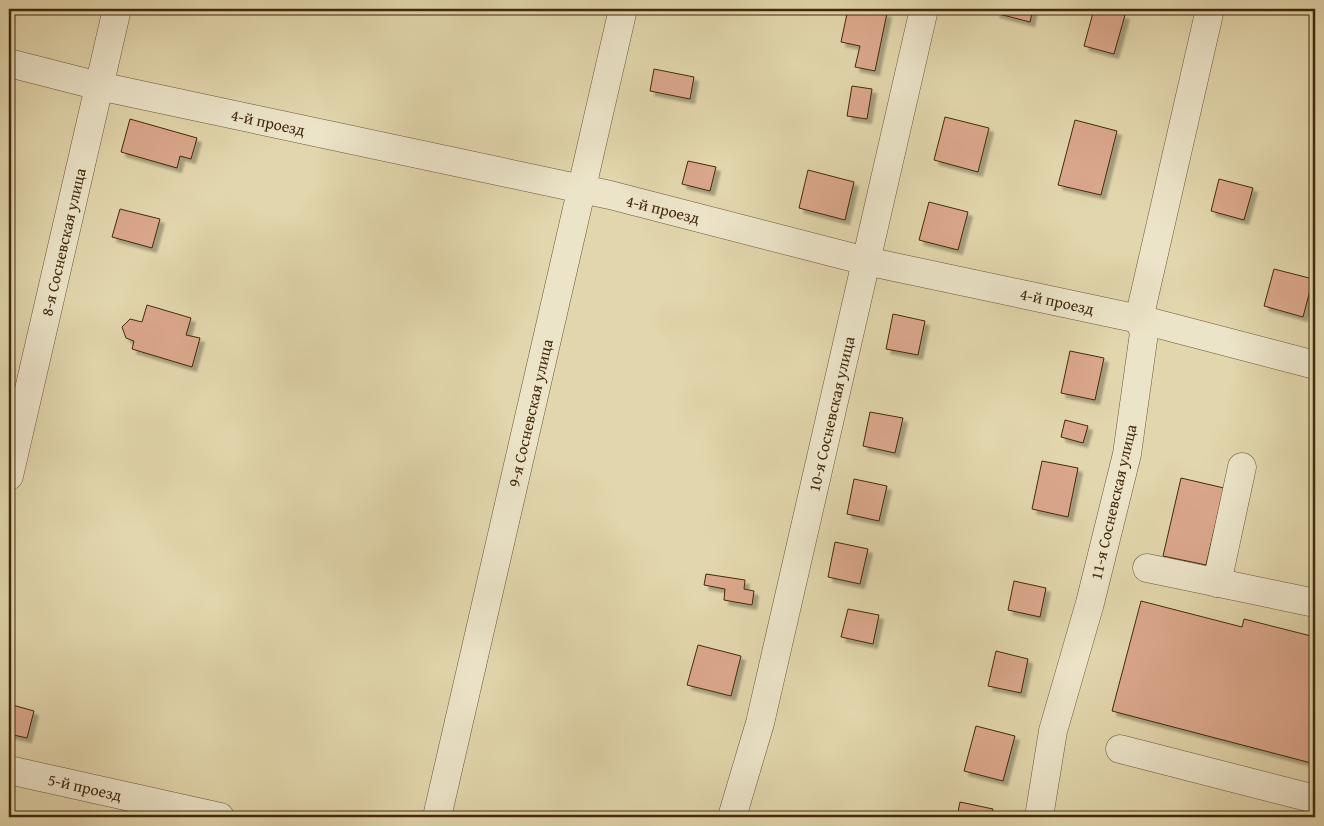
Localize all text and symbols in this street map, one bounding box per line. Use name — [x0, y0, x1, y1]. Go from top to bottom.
street label: 4-й проезд — [229, 102, 308, 142]
street label: 8-я Сосневская улица — [34, 165, 92, 318]
street label: 4-й проезд — [624, 188, 703, 230]
street label: 4-й проезд — [1018, 281, 1097, 321]
street label: 10-я Сосневская улица — [801, 333, 861, 494]
street label: 9-я Сосневская улица — [501, 336, 559, 489]
street label: 11-я Сосневская улица — [1083, 421, 1143, 582]
street label: 5-й проезд — [46, 767, 125, 807]

